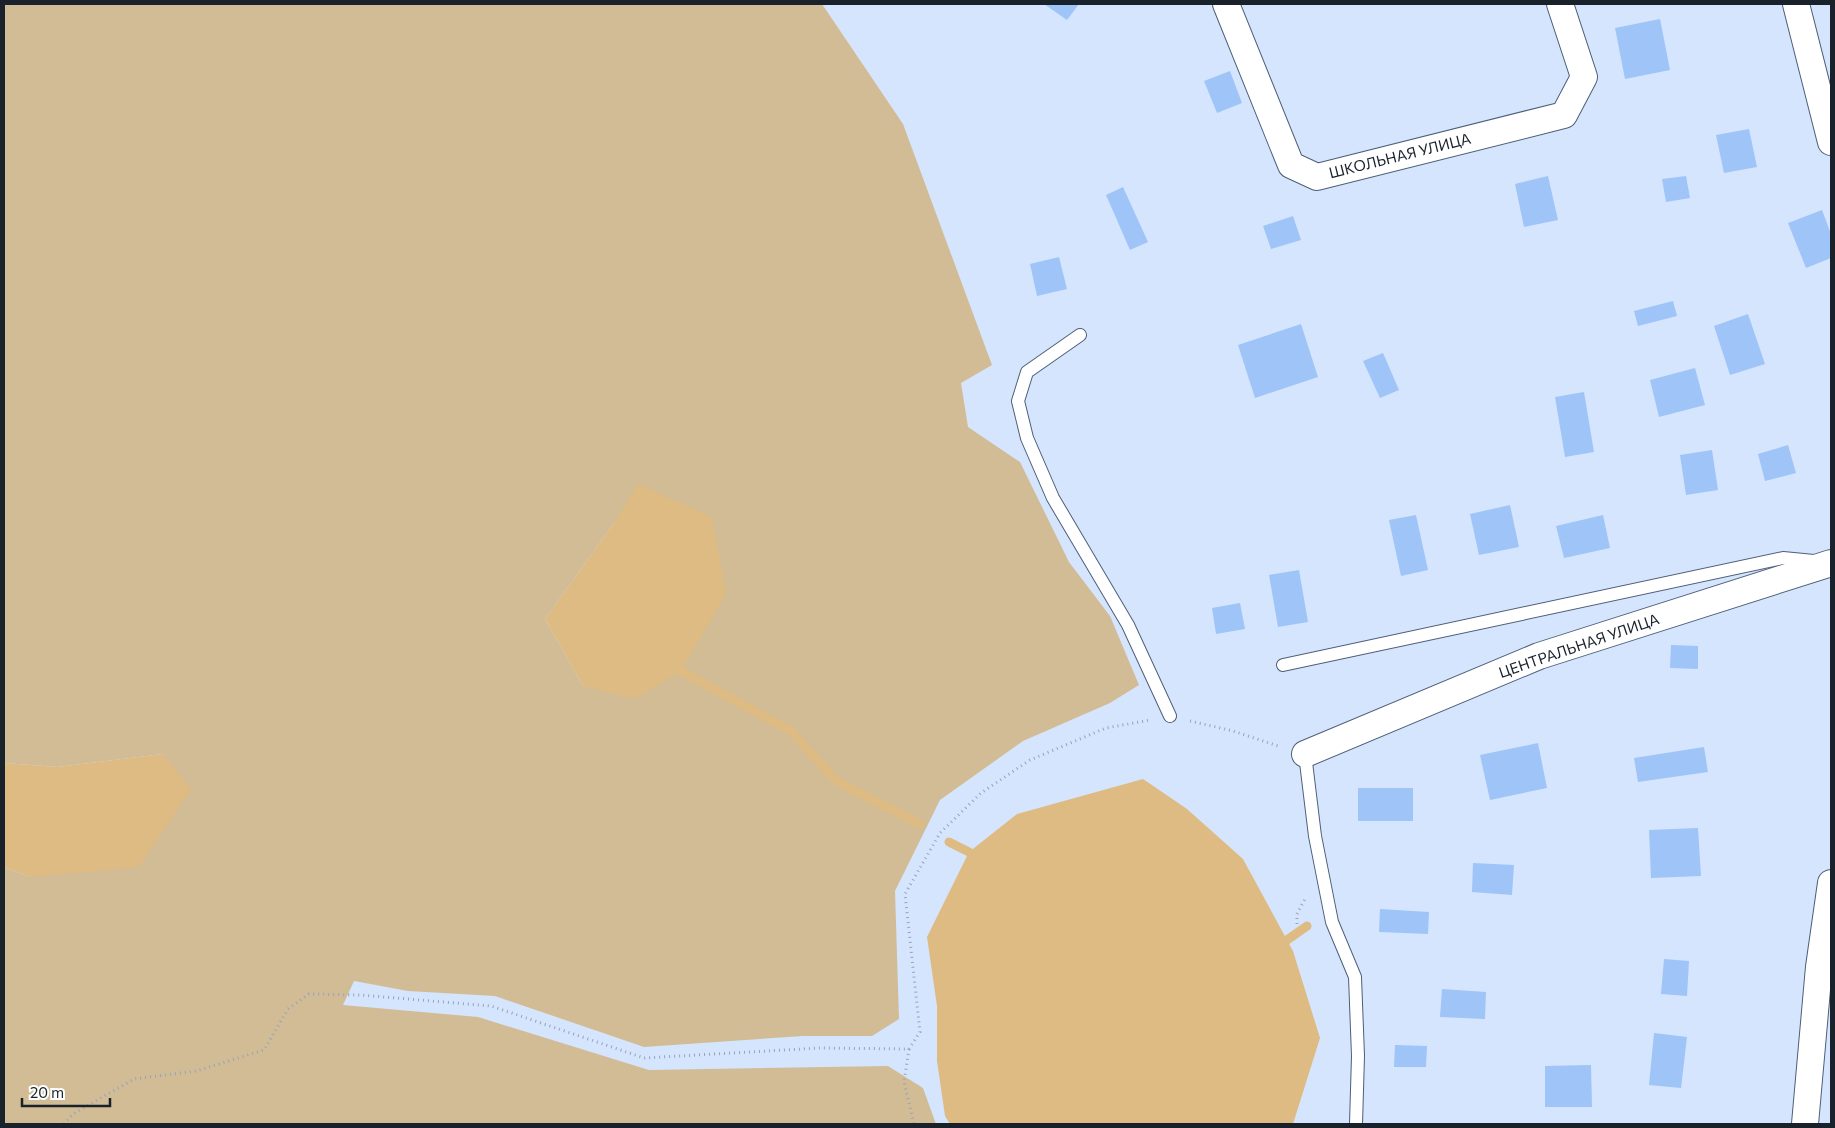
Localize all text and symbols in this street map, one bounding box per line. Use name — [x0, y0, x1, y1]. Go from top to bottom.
street label: ШКОЛЬНАЯ УЛИЦА — [1327, 129, 1473, 181]
street label: ЦЕНТРАЛЬНАЯ УЛИЦА — [1496, 609, 1661, 681]
scale bar — [22, 1076, 110, 1108]
text: 20 m — [30, 1083, 64, 1101]

